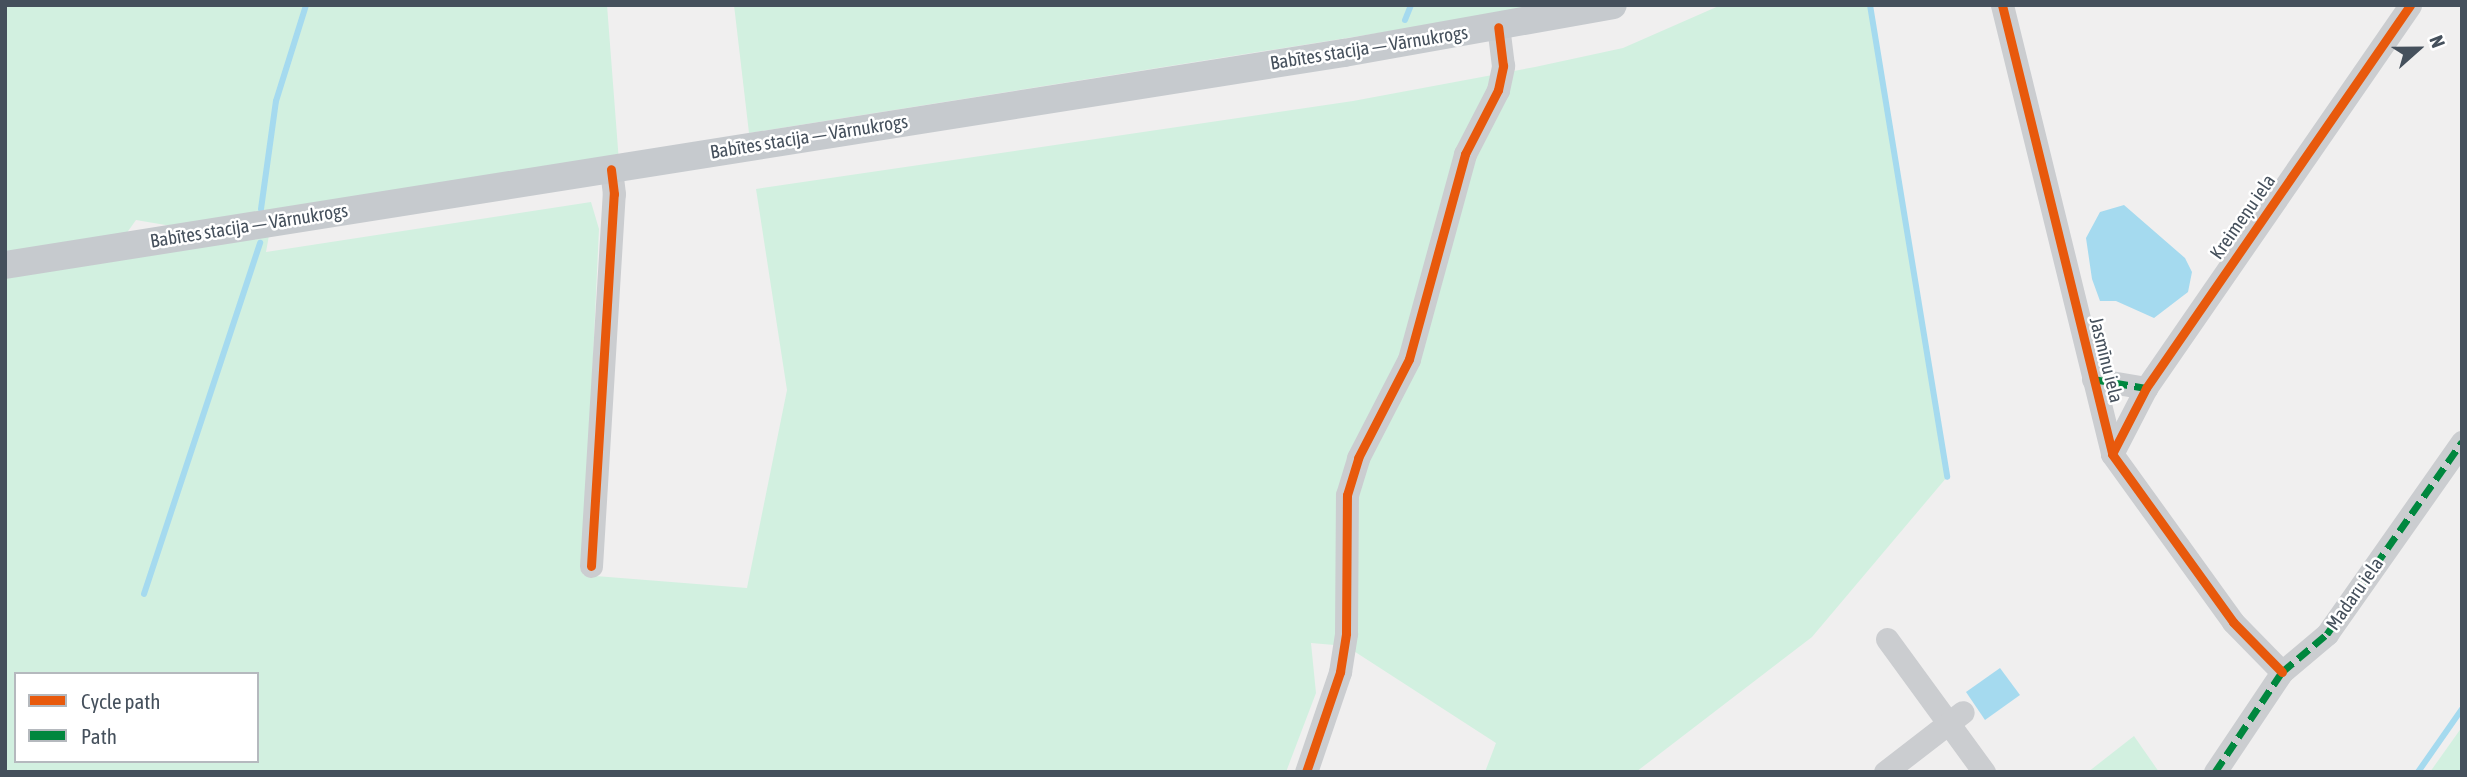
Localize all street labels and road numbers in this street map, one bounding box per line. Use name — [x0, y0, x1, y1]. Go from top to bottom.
street label: Babītes stacija — Vārnukrogs — [1269, 21, 1469, 75]
street label: Babītes stacija — Vārnukrogs — [709, 110, 909, 164]
street label: Kreimeņu iela — [2206, 170, 2280, 264]
street label: Babītes stacija — Vārnukrogs — [149, 199, 349, 253]
street label: Jasmīnu iela — [2084, 315, 2128, 405]
street label: Madaru iela — [2322, 553, 2388, 635]

